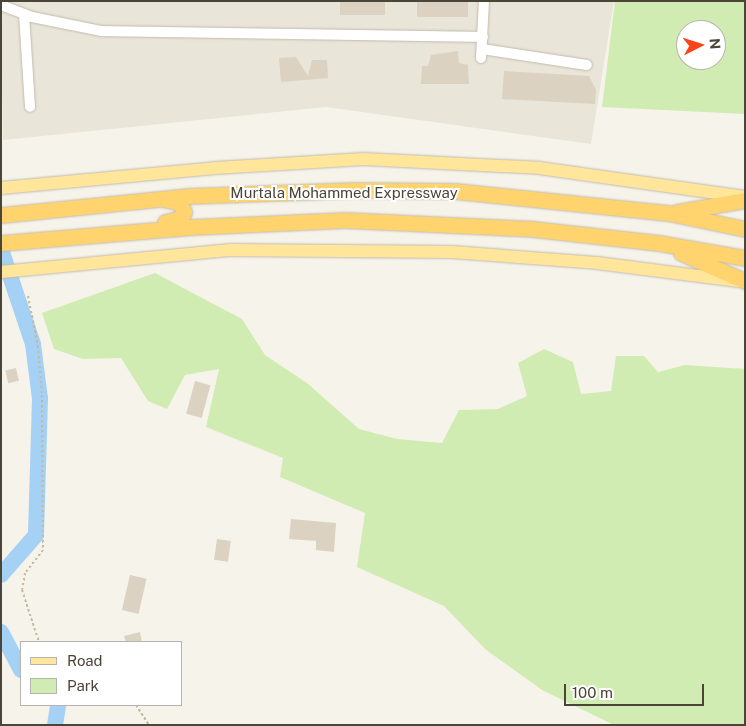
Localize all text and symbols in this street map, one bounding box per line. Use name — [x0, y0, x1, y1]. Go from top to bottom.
north arrow — [676, 20, 726, 70]
text: N — [706, 38, 723, 50]
street label: Murtala Mohammed Expressway — [230, 184, 458, 202]
legend — [20, 641, 182, 706]
text: Road — [67, 652, 103, 669]
scale bar — [566, 674, 706, 706]
text: Park — [67, 677, 99, 694]
text: 100 m — [572, 684, 613, 701]

